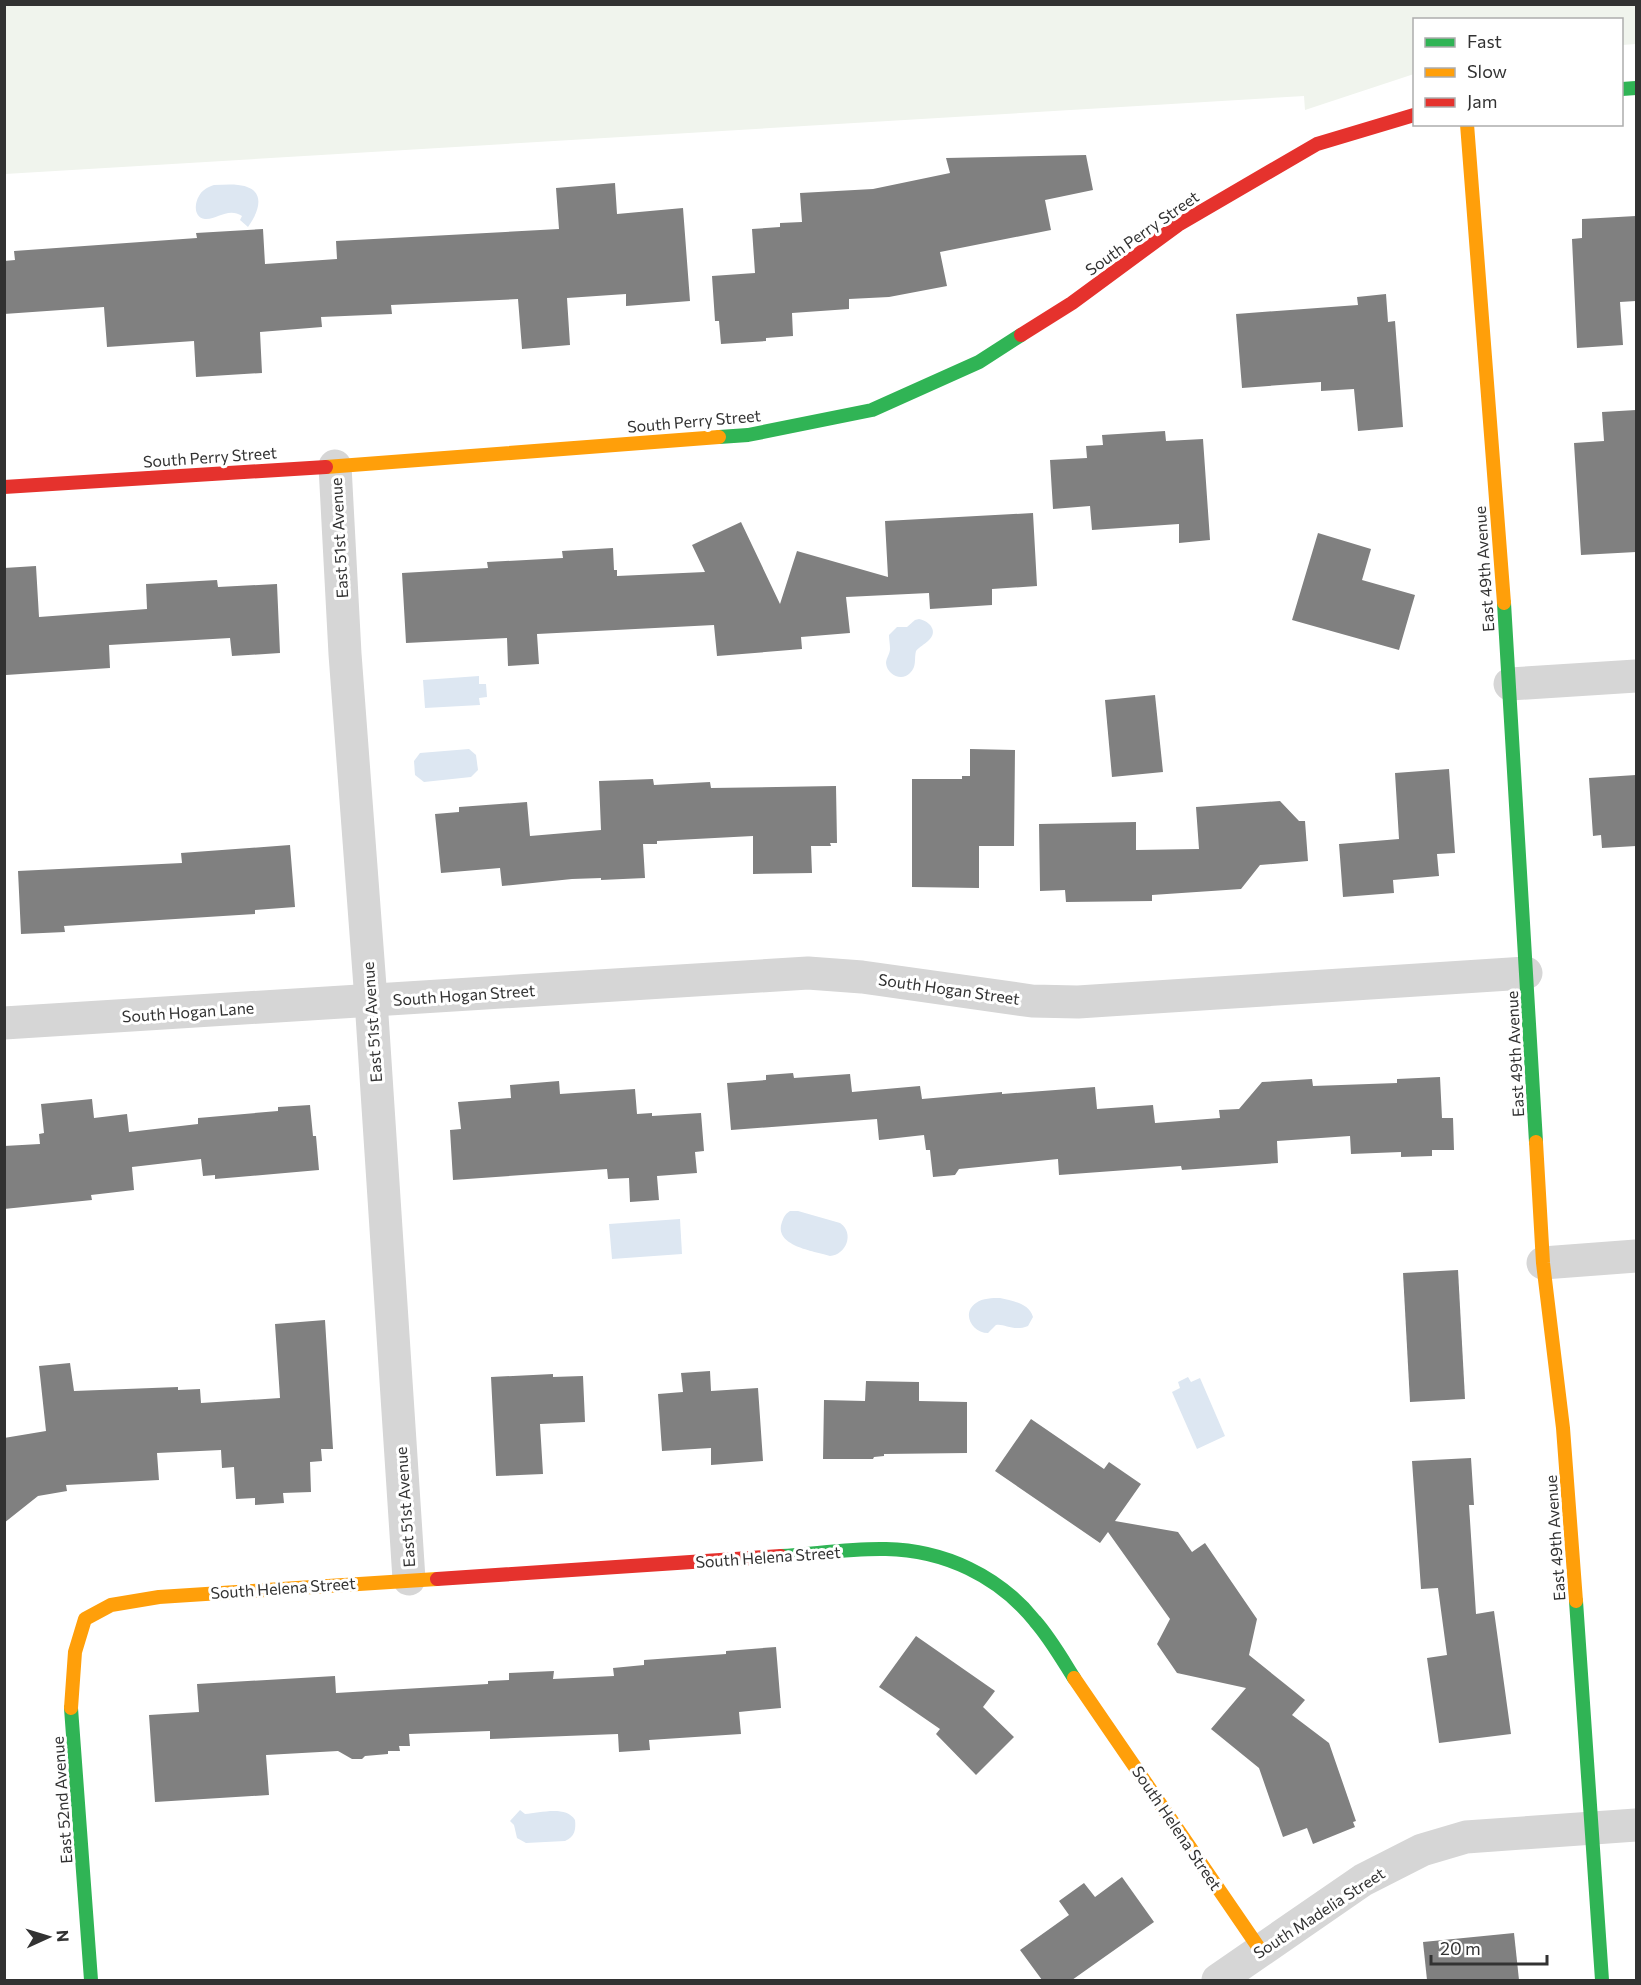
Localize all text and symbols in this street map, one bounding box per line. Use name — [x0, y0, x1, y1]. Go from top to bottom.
legend — [1413, 18, 1623, 126]
text: Fast — [1467, 30, 1502, 52]
text: Slow — [1467, 60, 1507, 82]
text: Jam — [1467, 90, 1497, 112]
street label: South Perry Street — [1081, 186, 1202, 279]
street label: South Perry Street — [626, 405, 762, 436]
street label: South Perry Street — [142, 442, 278, 471]
street label: East 51st Avenue — [326, 477, 351, 599]
street label: East 49th Avenue — [1470, 505, 1497, 633]
street label: East 51st Avenue — [358, 961, 385, 1083]
street label: South Hogan Street — [877, 969, 1021, 1008]
street label: South Hogan Street — [392, 980, 536, 1009]
street label: East 49th Avenue — [1502, 991, 1527, 1118]
street label: South Hogan Lane — [121, 997, 255, 1026]
street label: East 51st Avenue — [391, 1446, 418, 1568]
street label: East 49th Avenue — [1541, 1474, 1568, 1602]
street label: South Helena Street — [695, 1542, 842, 1571]
street label: South Helena Street — [210, 1573, 357, 1602]
street label: East 52nd Avenue — [48, 1736, 75, 1864]
street label: South Helena Street — [1129, 1762, 1226, 1894]
street label: South Madelia Street — [1250, 1863, 1388, 1962]
north arrow — [18, 1907, 78, 1967]
scale bar — [1431, 1928, 1546, 1966]
text: N — [54, 1929, 73, 1943]
text: 20 m — [1440, 1937, 1481, 1959]

